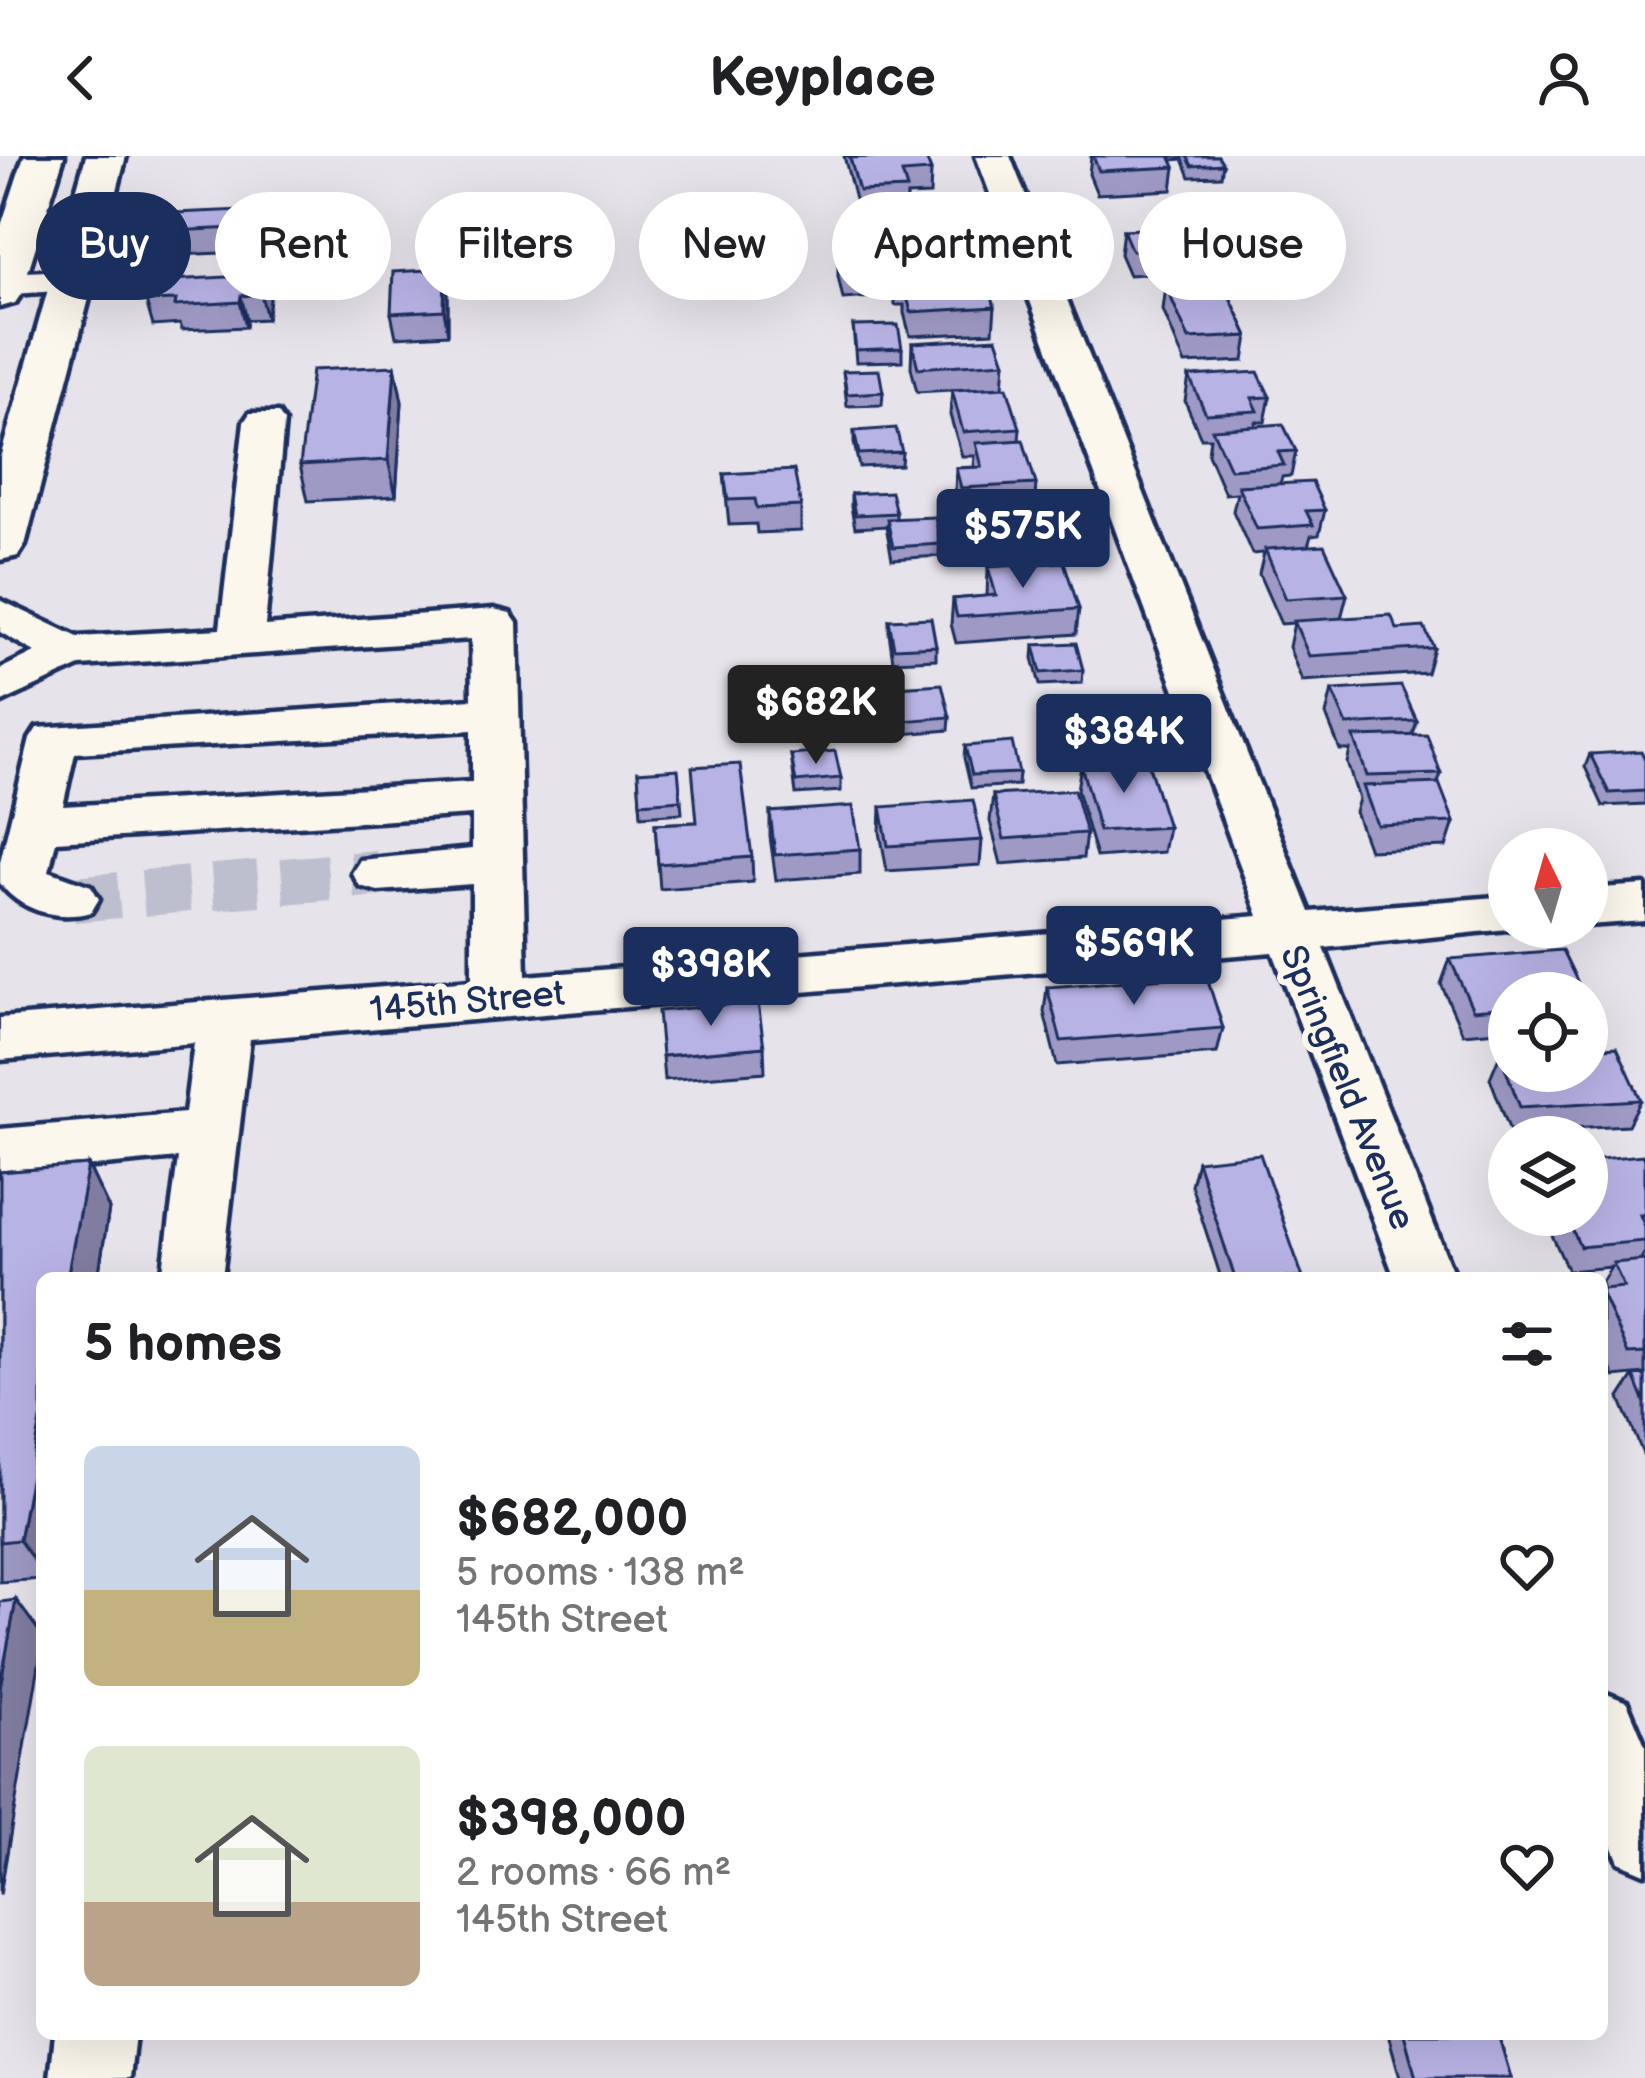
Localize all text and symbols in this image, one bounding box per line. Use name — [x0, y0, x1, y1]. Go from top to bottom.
icon: back — [48, 45, 114, 111]
icon: person — [1531, 45, 1597, 111]
text: Keyplace — [709, 46, 936, 111]
chip: Buy — [36, 192, 191, 300]
chip: Rent — [215, 192, 391, 300]
chip: Filters — [415, 192, 615, 300]
chip: New — [639, 192, 808, 300]
chip: Apartment — [832, 192, 1114, 300]
chip: House — [1138, 192, 1346, 300]
pin: $575K — [939, 489, 1107, 591]
text: $575K — [964, 504, 1082, 551]
pin: $682K — [732, 665, 900, 767]
text: $682K — [755, 680, 877, 727]
pin: $384K — [1040, 694, 1208, 796]
text: $384K — [1063, 709, 1185, 756]
north arrow — [1488, 828, 1608, 948]
map controls — [1488, 828, 1608, 1236]
pin: $569K — [1050, 906, 1218, 1008]
text: $569K — [1073, 921, 1195, 968]
pin: $398K — [627, 927, 795, 1029]
street label: Springfield Avenue — [1270, 939, 1423, 1236]
text: $398K — [650, 942, 772, 989]
button: locate — [1488, 972, 1608, 1092]
street label: 145th Street — [368, 973, 566, 1032]
button: layers — [1488, 1116, 1608, 1236]
icon: filters — [1494, 1311, 1560, 1377]
text: 5 homes — [84, 1314, 282, 1375]
text: $682,000 — [456, 1489, 688, 1550]
icon: home — [180, 1494, 324, 1638]
icon: heart — [1494, 1533, 1560, 1599]
text: 5 rooms · 138 m² — [456, 1550, 745, 1597]
text: 145th Street — [456, 1597, 668, 1644]
text: $398,000 — [456, 1789, 687, 1850]
icon: home — [180, 1794, 324, 1938]
icon: heart — [1494, 1833, 1560, 1899]
text: 2 rooms · 66 m² — [456, 1850, 731, 1897]
text: 145th Street — [456, 1897, 668, 1944]

